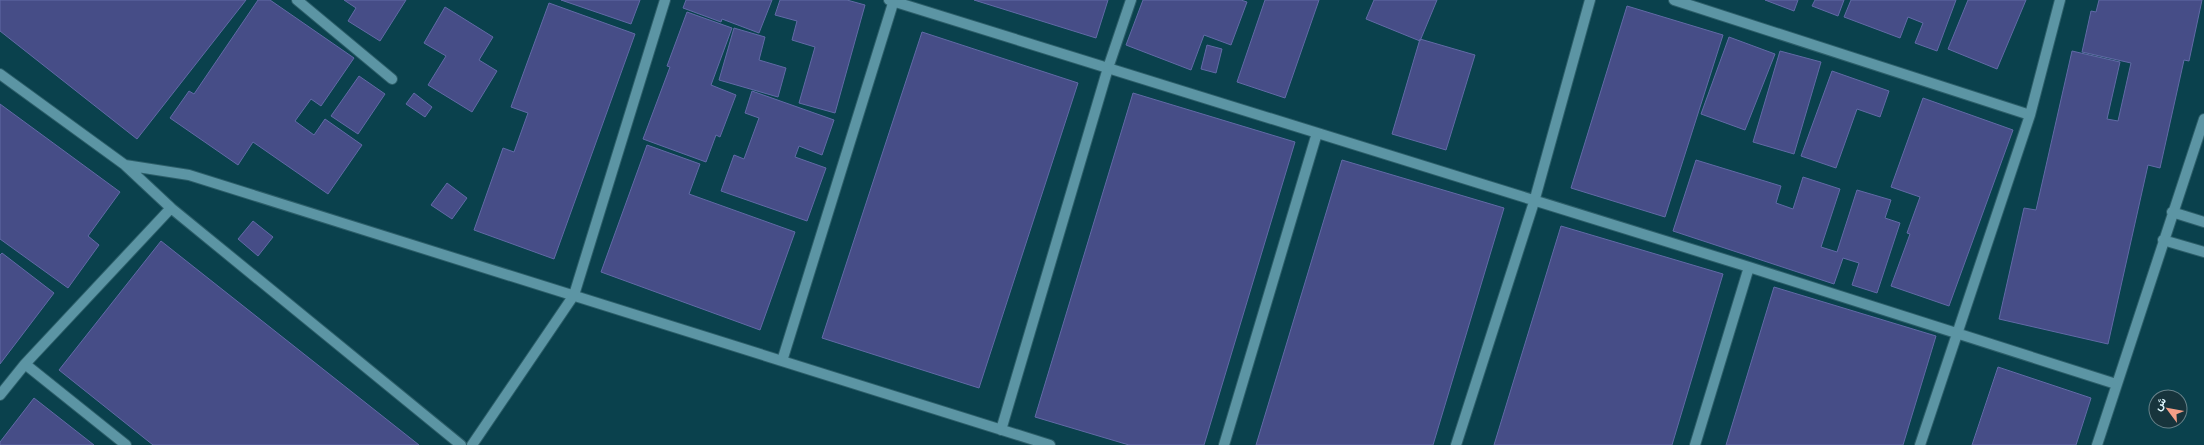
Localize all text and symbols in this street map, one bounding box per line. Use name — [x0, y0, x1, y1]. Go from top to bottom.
north arrow — [2148, 389, 2188, 429]
text: ش — [2150, 394, 2169, 413]

